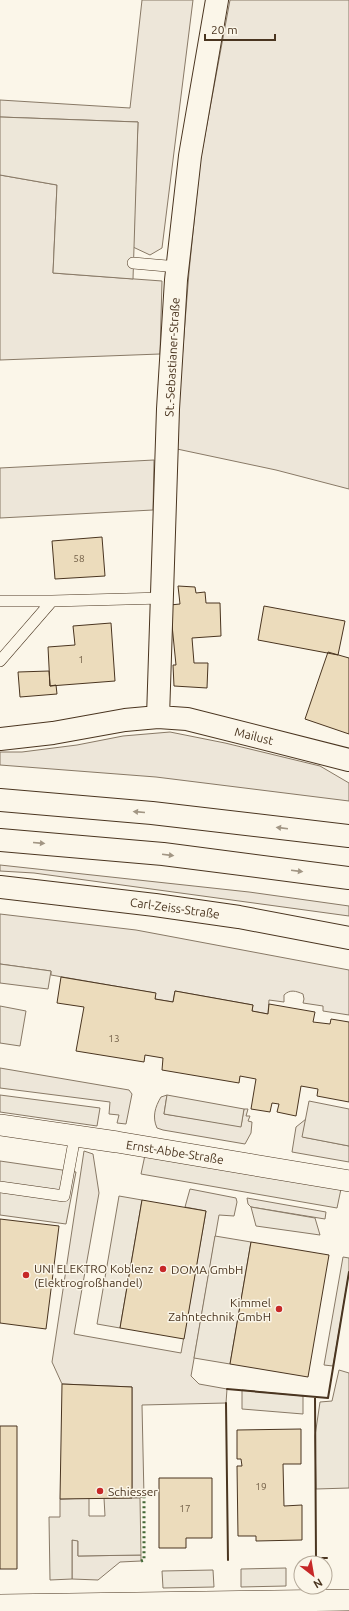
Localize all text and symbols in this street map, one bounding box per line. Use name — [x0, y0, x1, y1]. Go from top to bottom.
scale bar — [205, 16, 275, 42]
text: 20 m — [211, 23, 238, 36]
street label: St.-Sebastianer-Straße — [162, 297, 182, 417]
house number: 58 — [73, 553, 85, 564]
house number: 1 — [78, 654, 84, 665]
street label: Mailust — [233, 725, 275, 747]
one-way arrow — [133, 809, 145, 815]
one-way arrow — [276, 825, 288, 831]
one-way arrow — [33, 840, 45, 847]
one-way arrow — [162, 851, 174, 858]
one-way arrow — [291, 868, 303, 875]
street label: Carl-Zeiss-Straße — [129, 895, 221, 921]
house number: 13 — [108, 1033, 120, 1044]
street label: Ernst-Abbe-Straße — [125, 1138, 225, 1166]
place label: UNI ELEKTRO Koblenz (Elektrogroßhandel) — [34, 1262, 154, 1290]
place label: DOMA GmbH — [171, 1263, 243, 1276]
marker: DOMA GmbH — [158, 1264, 168, 1274]
marker: UNI ELEKTRO Koblenz (Elektrogroßhandel) — [21, 1270, 31, 1280]
place label: Kimmel Zahntechnik GmbH — [168, 1296, 271, 1323]
marker: Kimmel Zahntechnik GmbH — [274, 1304, 284, 1314]
house number: 19 — [255, 1481, 267, 1492]
place label: Schiesser — [108, 1485, 158, 1498]
marker: Schiesser — [95, 1486, 105, 1496]
house number: 17 — [179, 1503, 191, 1514]
north arrow — [293, 1555, 333, 1595]
text: N — [312, 1576, 325, 1591]

